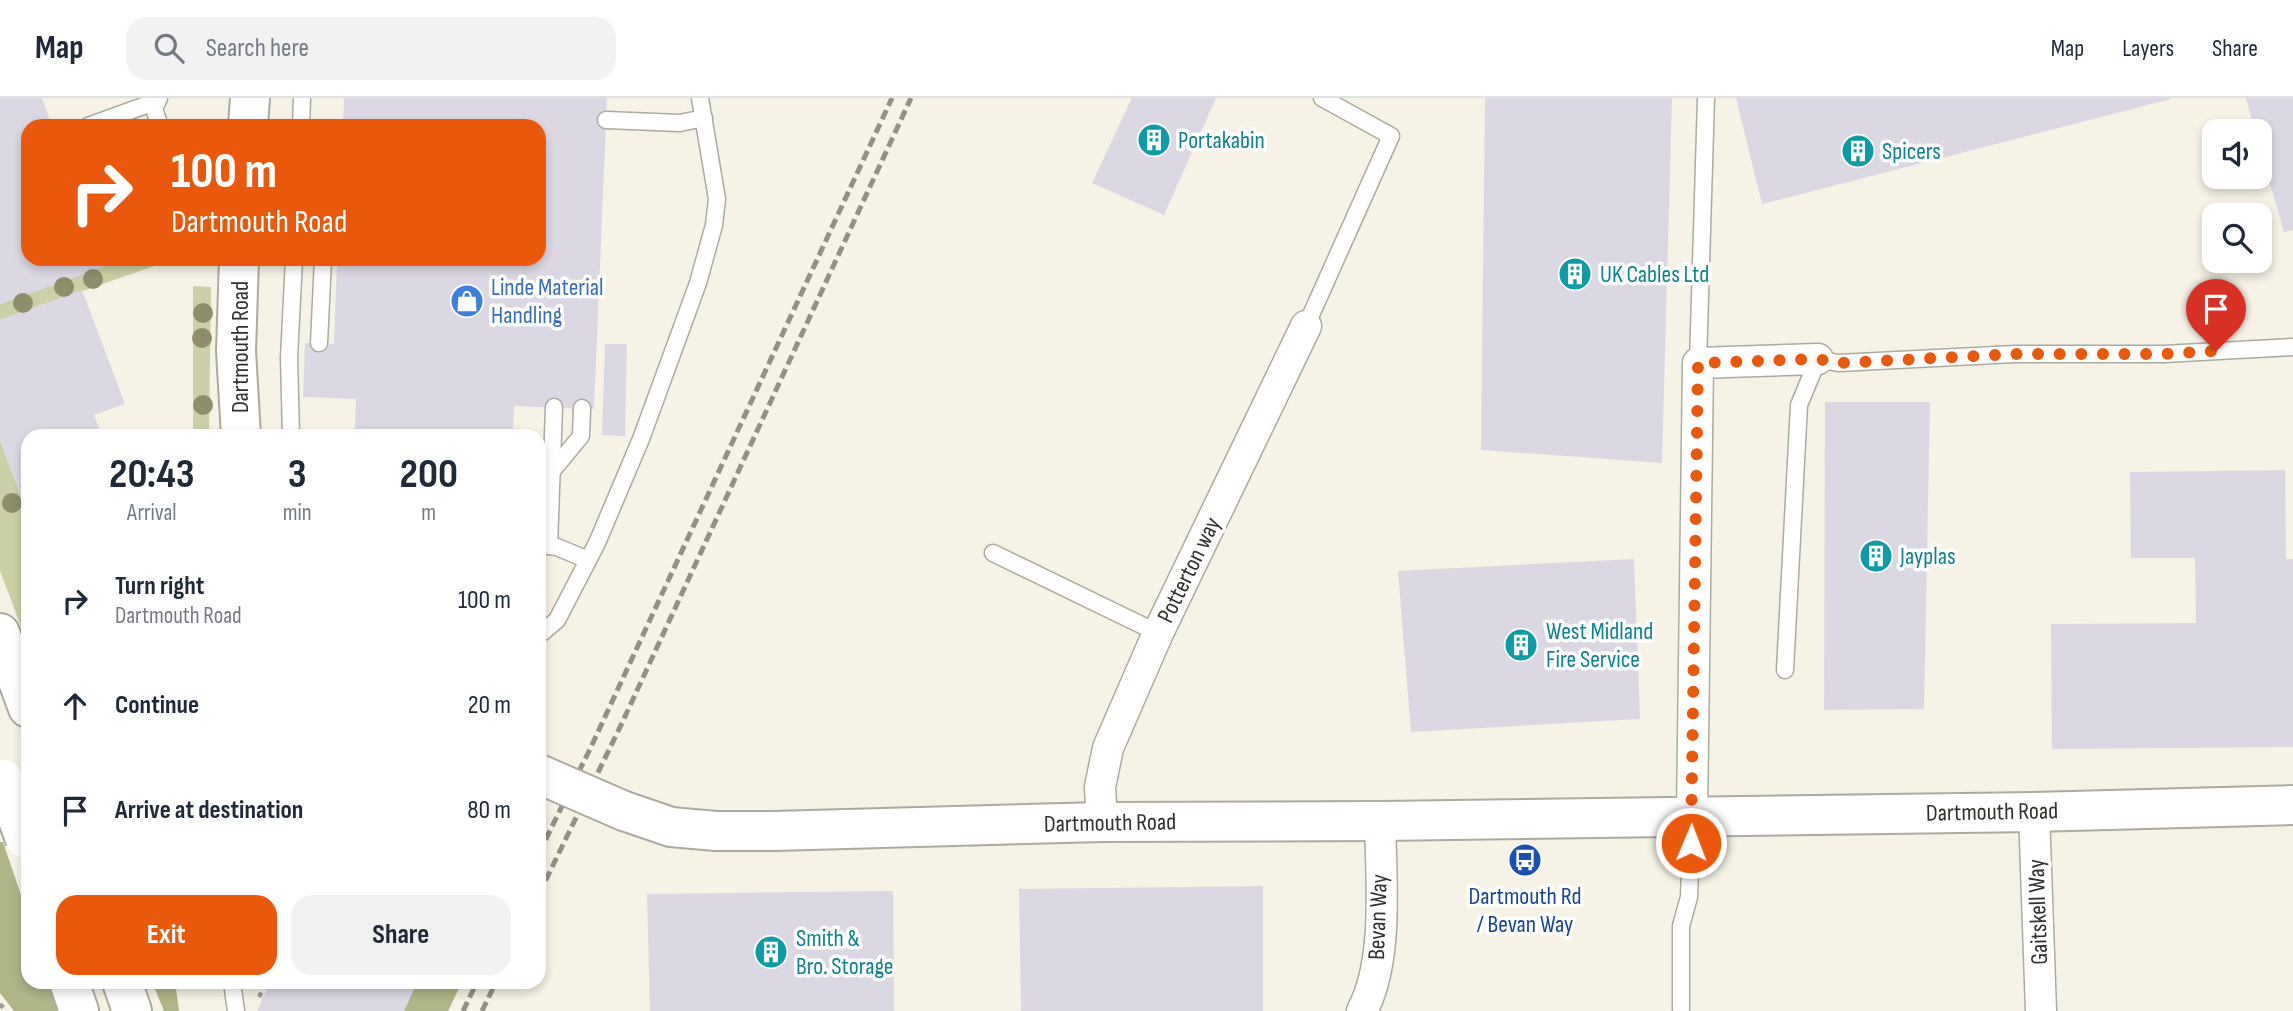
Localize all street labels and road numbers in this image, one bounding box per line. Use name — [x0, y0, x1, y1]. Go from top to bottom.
street label: Dartmouth Road — [226, 281, 255, 413]
street label: Potterton way — [1151, 512, 1227, 628]
street label: Dartmouth Road — [1926, 796, 2058, 828]
street label: Dartmouth Road — [1044, 807, 1176, 839]
street label: Gaitskell Way — [2022, 859, 2054, 965]
street label: Bevan Way — [1362, 874, 1394, 960]

